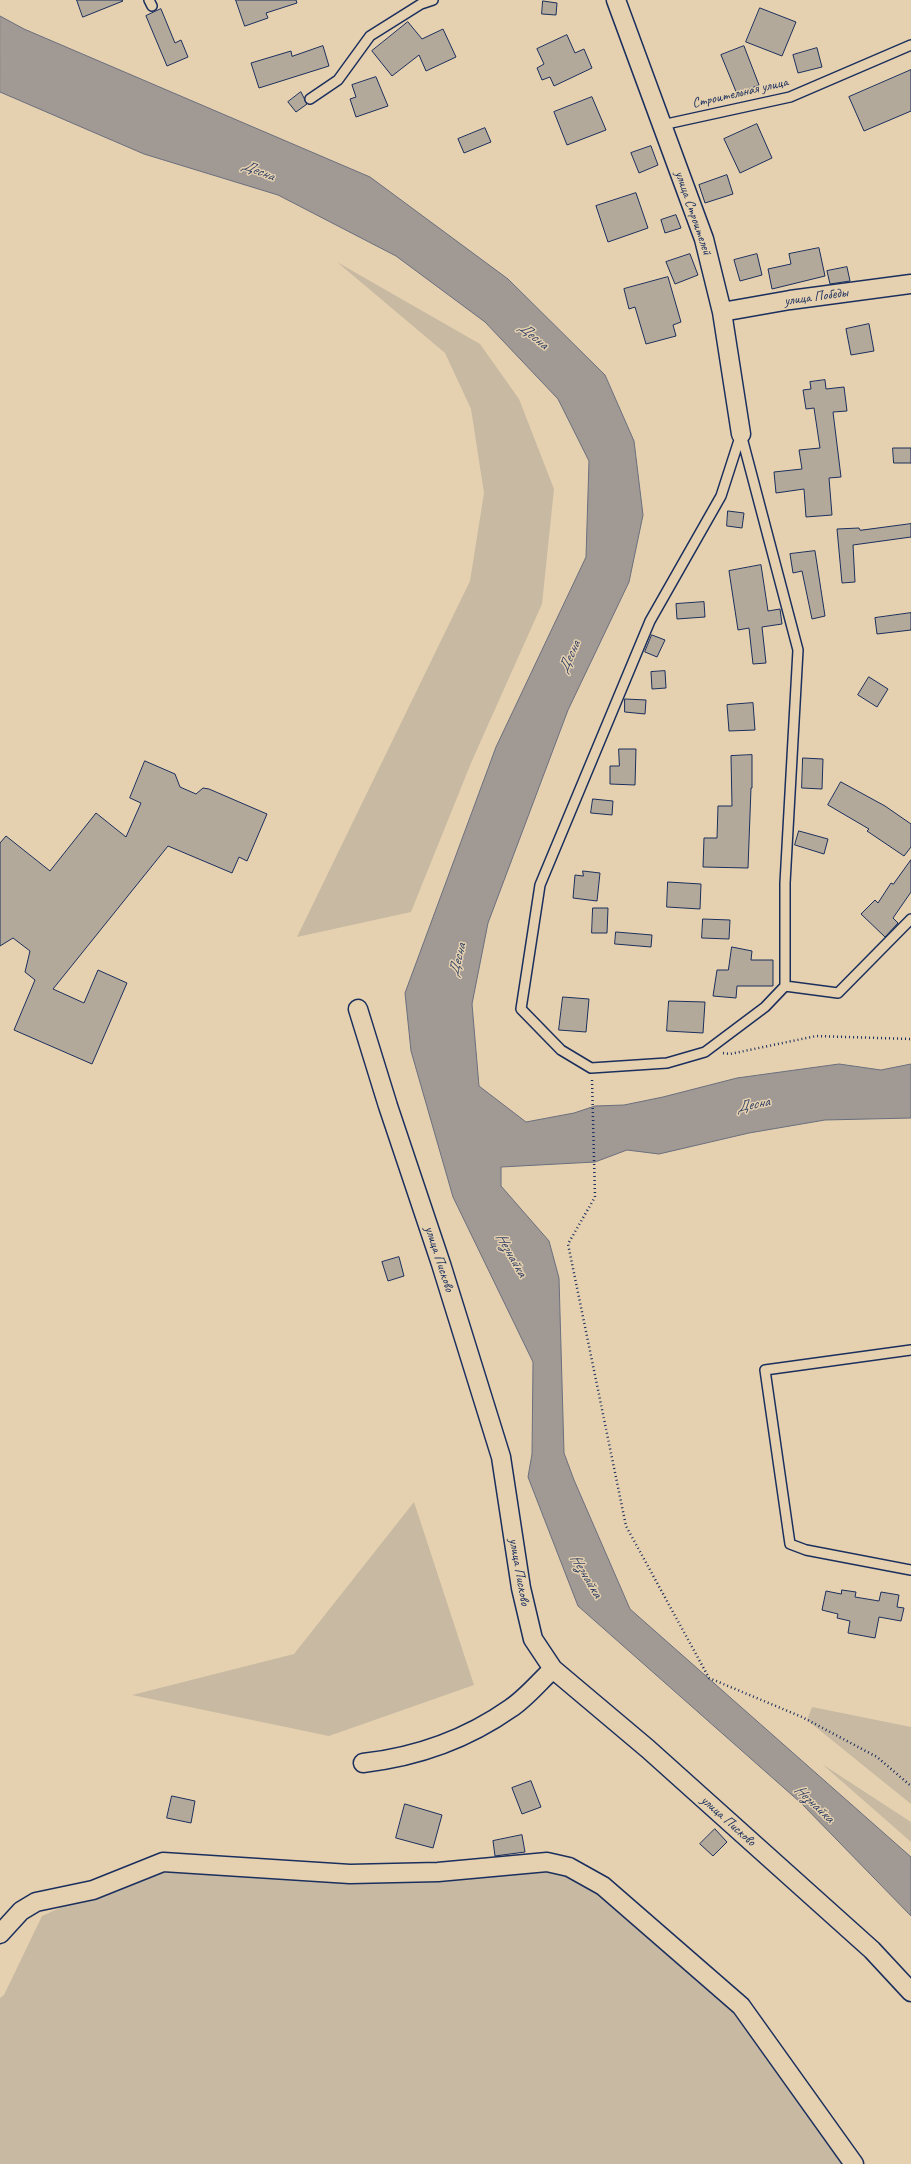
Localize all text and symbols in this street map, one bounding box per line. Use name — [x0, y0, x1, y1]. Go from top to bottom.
street label: Строительная улица — [690, 74, 790, 112]
water label: Десна — [239, 156, 277, 186]
street label: улица Строителей — [671, 169, 715, 257]
street label: улица Победы — [783, 284, 849, 310]
water label: Десна — [514, 319, 552, 353]
water label: Десна — [555, 638, 585, 676]
water label: Десна — [445, 942, 471, 978]
water label: Десна — [735, 1093, 771, 1117]
street label: улица Писково — [420, 1224, 458, 1294]
water label: Незнайка — [491, 1230, 531, 1280]
street label: улица Писково — [505, 1537, 533, 1607]
water label: Незнайка — [566, 1551, 606, 1601]
water label: Незнайка — [790, 1781, 838, 1827]
street label: улица Писково — [697, 1792, 759, 1850]

